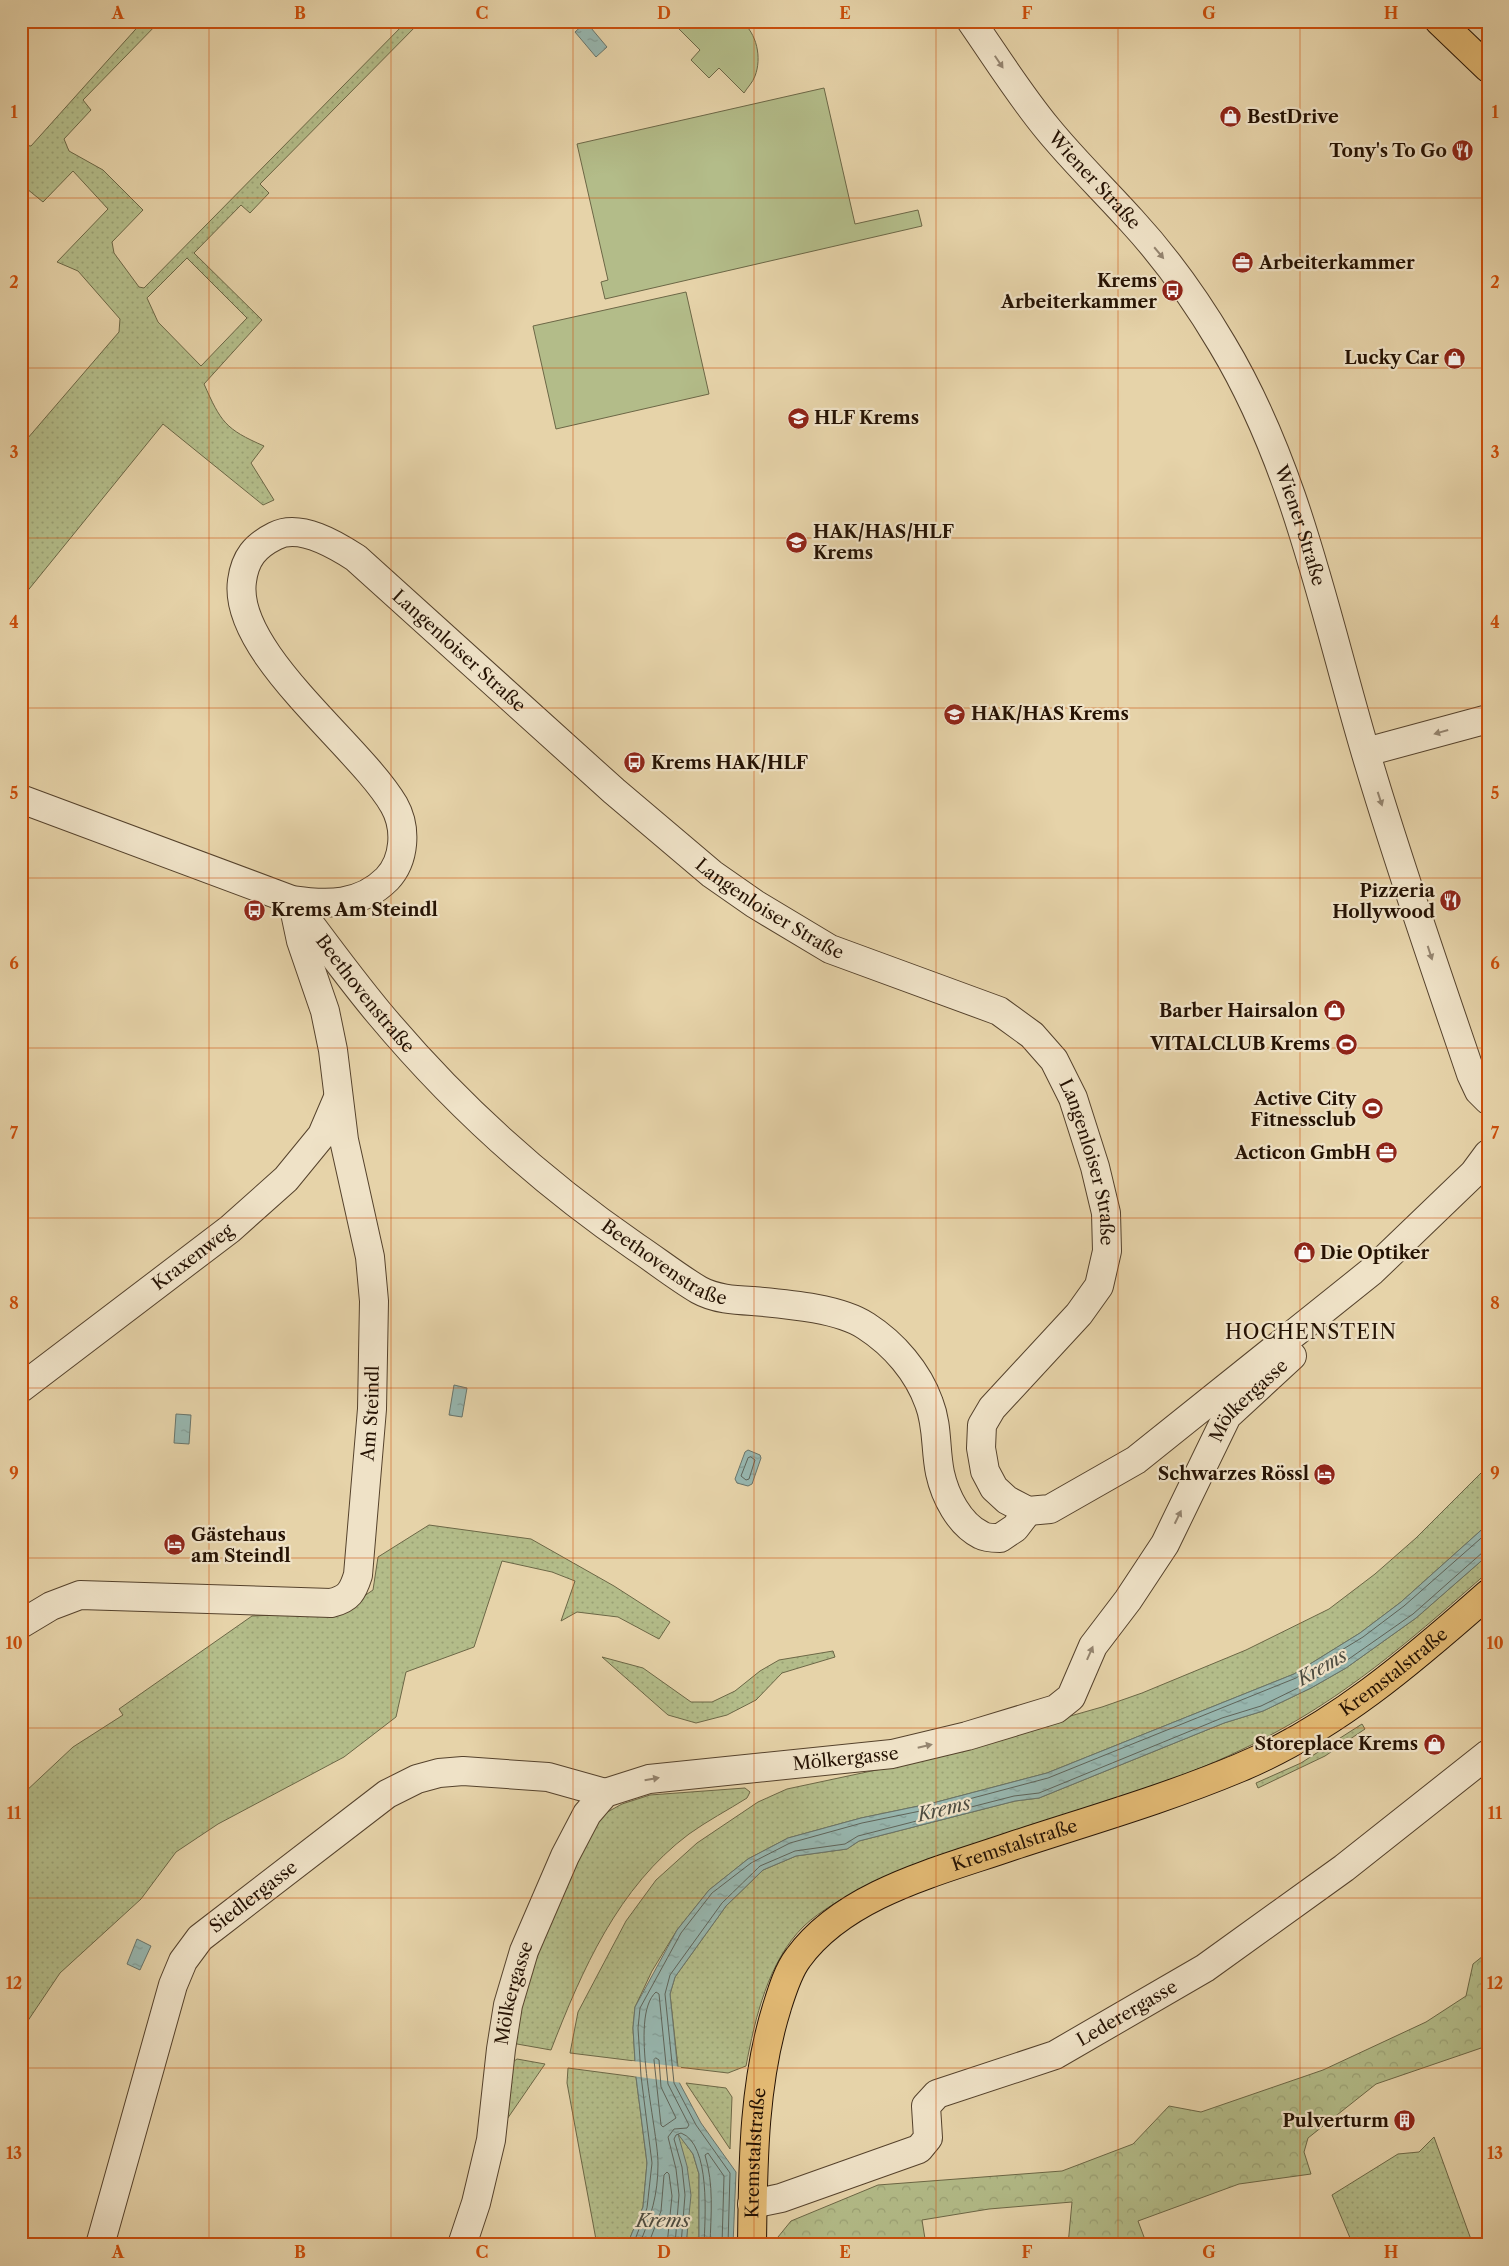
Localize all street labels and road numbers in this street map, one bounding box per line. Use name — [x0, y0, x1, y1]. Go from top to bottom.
street label: Wiener Straße — [1043, 126, 1145, 234]
street label: Wiener Straße — [1270, 461, 1330, 588]
street label: Langenloiser Straße — [388, 585, 530, 717]
street label: Langenloiser Straße — [691, 854, 847, 964]
street label: Beethovenstraße — [311, 930, 419, 1057]
street label: Langenloiser Straße — [1054, 1075, 1118, 1246]
street label: Beethovenstraße — [597, 1215, 729, 1310]
street label: Kraxenweg — [148, 1219, 238, 1295]
street label: Mölkergasse — [1205, 1355, 1292, 1446]
street label: Am Steindl — [357, 1365, 384, 1463]
street label: Kremstalstraße — [1335, 1623, 1452, 1721]
street label: Mölkergasse — [792, 1742, 901, 1775]
street label: Kremstalstraße — [949, 1815, 1080, 1876]
street label: Siedlergasse — [205, 1856, 302, 1938]
street label: Mölkergasse — [491, 1938, 538, 2046]
street label: Lederergasse — [1073, 1976, 1181, 2051]
street label: Kremstalstraße — [741, 2086, 771, 2219]

